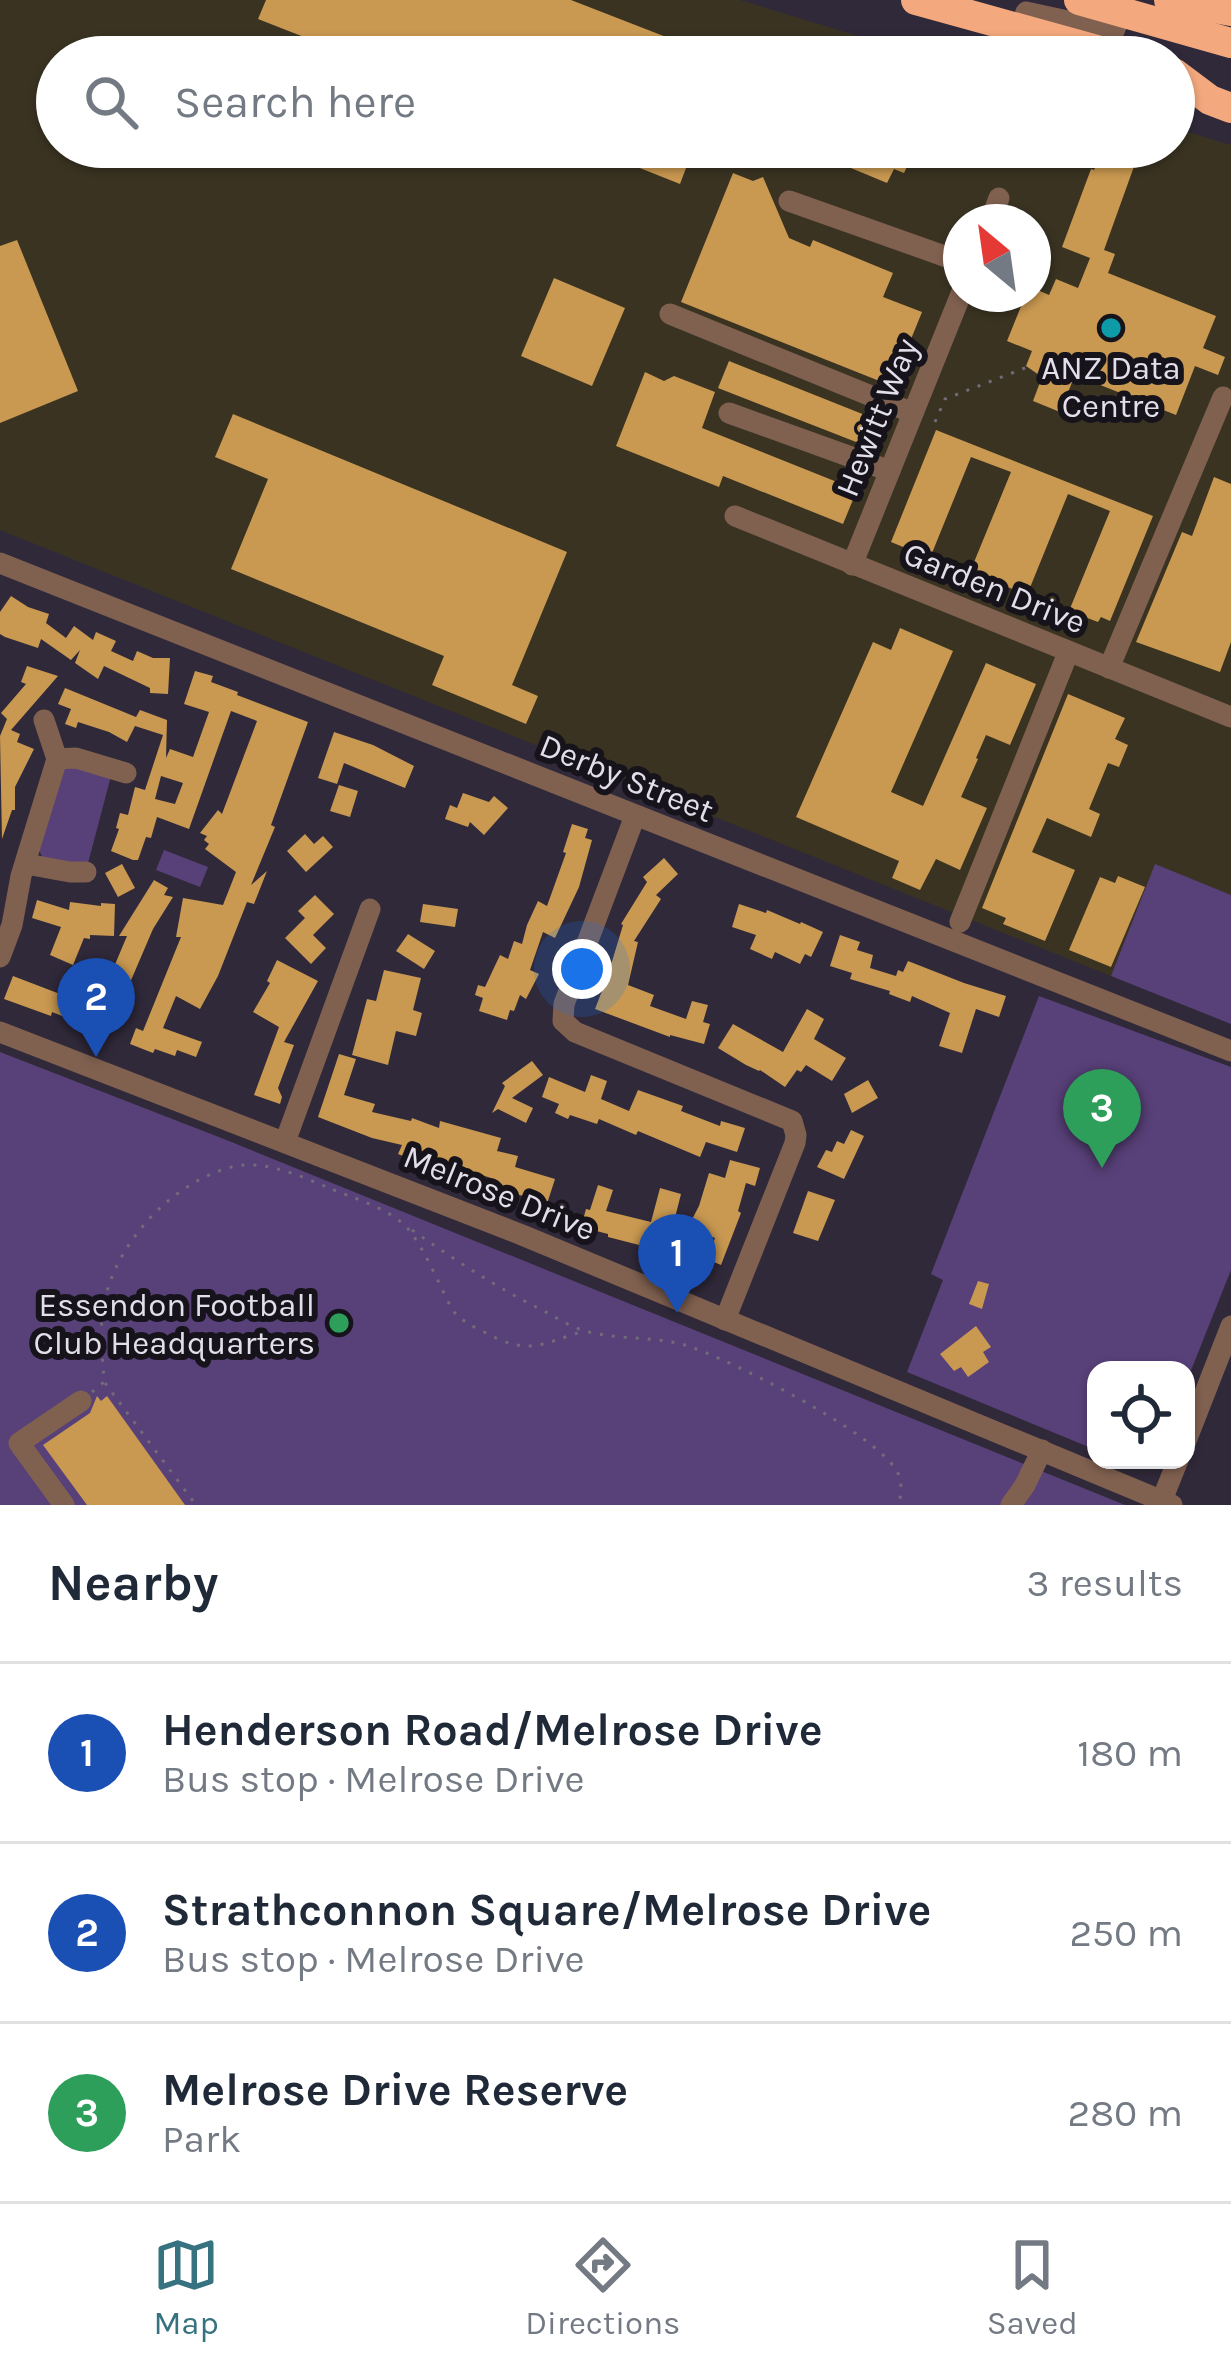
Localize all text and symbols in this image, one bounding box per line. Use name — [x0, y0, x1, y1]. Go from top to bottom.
search box — [36, 36, 1195, 168]
icon: search — [78, 69, 144, 135]
text: Search here — [174, 76, 416, 128]
north arrow — [943, 204, 1051, 312]
marker: ANZ Data Centre — [1098, 315, 1124, 341]
street label: Hewitt Way — [828, 333, 926, 502]
place label: ANZ Data Centre — [1041, 349, 1181, 425]
street label: Garden Drive — [898, 534, 1091, 642]
street label: Derby Street — [534, 726, 719, 830]
your location — [552, 939, 612, 999]
pin: 2 — [57, 958, 135, 1057]
pin: 3 — [1063, 1069, 1141, 1168]
street label: Melrose Drive — [398, 1137, 601, 1249]
pin: 1 — [638, 1214, 716, 1313]
place label: Essendon Football Club Headquarters — [33, 1286, 315, 1362]
marker: Essendon Football Club Headquarters — [326, 1310, 352, 1336]
map controls — [1087, 1361, 1195, 1469]
button: locate — [1087, 1361, 1195, 1469]
text: Nearby — [48, 1553, 218, 1613]
text: 3 results — [1026, 1560, 1183, 1606]
text: Henderson Road/Melrose Drive — [162, 1704, 823, 1756]
text: 1 — [80, 1730, 94, 1776]
text: 180 m — [1077, 1730, 1183, 1776]
text: Bus stop · Melrose Drive — [162, 1756, 585, 1802]
text: Strathconnon Square/Melrose Drive — [162, 1884, 931, 1936]
text: 2 — [75, 1910, 99, 1956]
text: 250 m — [1069, 1910, 1183, 1956]
text: Bus stop · Melrose Drive — [162, 1936, 585, 1982]
text: Melrose Drive Reserve — [162, 2064, 628, 2116]
text: 3 — [75, 2090, 99, 2136]
text: 280 m — [1068, 2090, 1183, 2136]
text: Park — [162, 2116, 241, 2162]
tab: Map — [153, 2232, 219, 2342]
tab: Directions — [525, 2232, 680, 2342]
tab: Saved — [987, 2232, 1078, 2342]

